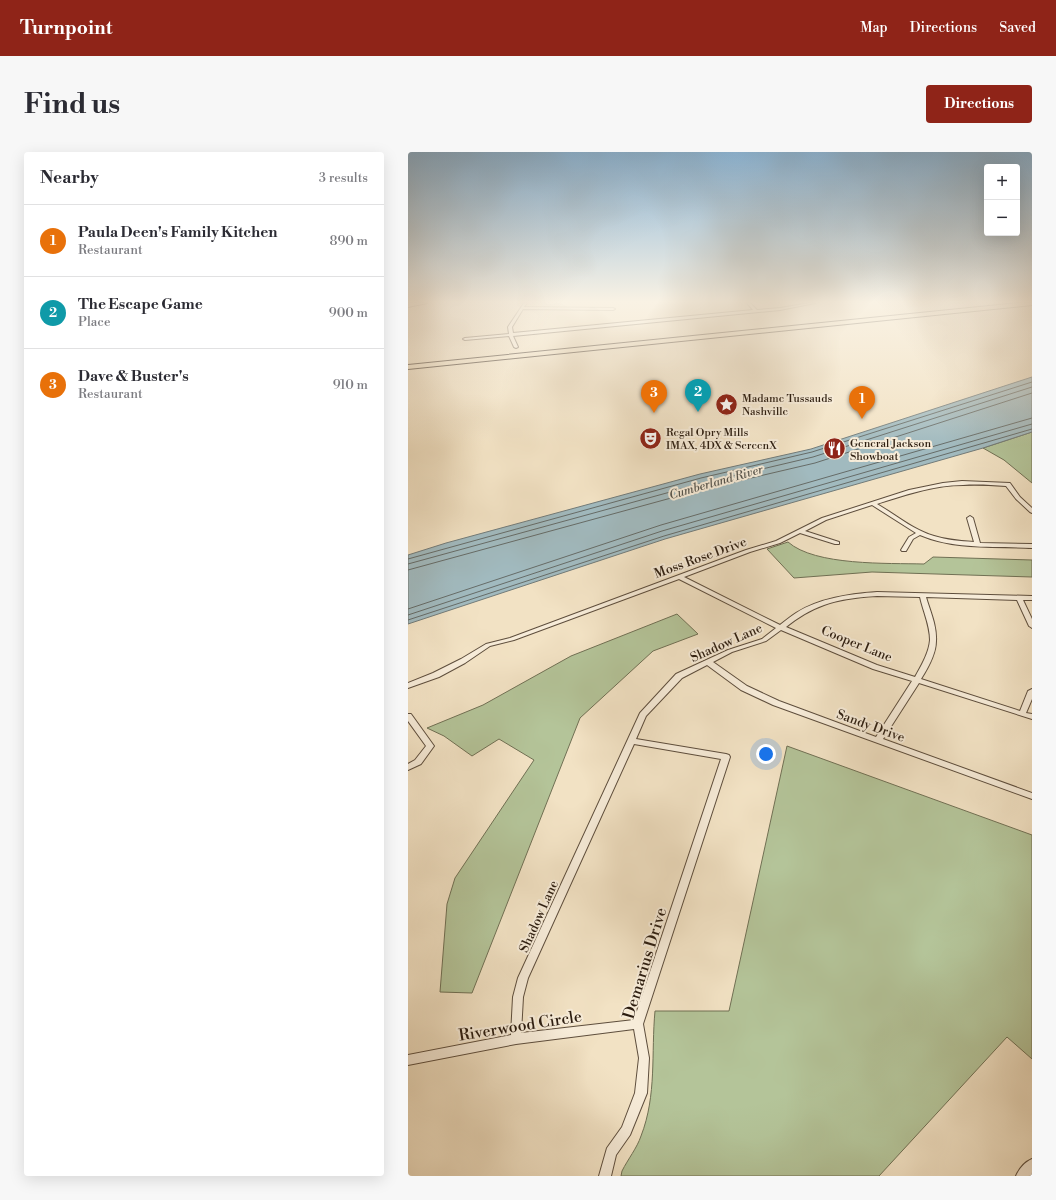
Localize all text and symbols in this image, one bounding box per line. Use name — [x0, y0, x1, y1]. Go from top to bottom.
text: Turnpoint — [20, 16, 113, 40]
text: Map — [860, 19, 888, 37]
text: Directions — [910, 19, 977, 37]
text: Saved — [999, 19, 1036, 37]
button: Directions — [926, 85, 1032, 123]
text: Find us — [24, 87, 120, 122]
map controls — [984, 164, 1020, 236]
button: + — [984, 164, 1020, 200]
text: Nearby — [40, 167, 99, 189]
text: 3 results — [319, 170, 368, 186]
button: − — [984, 200, 1020, 236]
text: Paula Deen's Family Kitchen — [78, 223, 278, 242]
text: 1 — [50, 233, 56, 249]
text: 890 m — [329, 233, 368, 249]
text: Restaurant — [78, 242, 143, 258]
text: The Escape Game — [78, 295, 203, 314]
text: 2 — [49, 305, 57, 321]
text: 900 m — [329, 305, 368, 321]
text: Place — [78, 314, 110, 330]
text: Dave & Buster's — [78, 367, 189, 386]
text: 3 — [49, 377, 57, 393]
text: 910 m — [333, 377, 368, 393]
pin: 2 — [685, 379, 711, 412]
pin: 3 — [641, 380, 667, 413]
text: Restaurant — [78, 386, 143, 402]
pin: 1 — [849, 386, 875, 419]
place icon: Madame Tussauds Nashville — [713, 391, 739, 417]
place label: Madame Tussauds Nashville — [742, 392, 832, 419]
theatre icon: Regal Opry Mills IMAX, 4DX & ScreenX — [638, 425, 664, 451]
place label: Regal Opry Mills IMAX, 4DX & ScreenX — [666, 426, 777, 453]
restaurant icon: General Jackson Showboat — [821, 436, 847, 462]
place label: General Jackson Showboat — [850, 437, 932, 464]
water label: Cumberland River — [668, 462, 766, 503]
street label: Moss Rose Drive — [652, 534, 749, 582]
street label: Shadow Lane — [688, 620, 765, 666]
street label: Cooper Lane — [819, 622, 895, 666]
street label: Sandy Drive — [834, 706, 907, 746]
your location — [756, 744, 776, 764]
street label: Shadow Lane — [516, 877, 562, 955]
street label: Demarius Drive — [619, 905, 671, 1021]
street label: Riverwood Circle — [457, 1006, 583, 1046]

